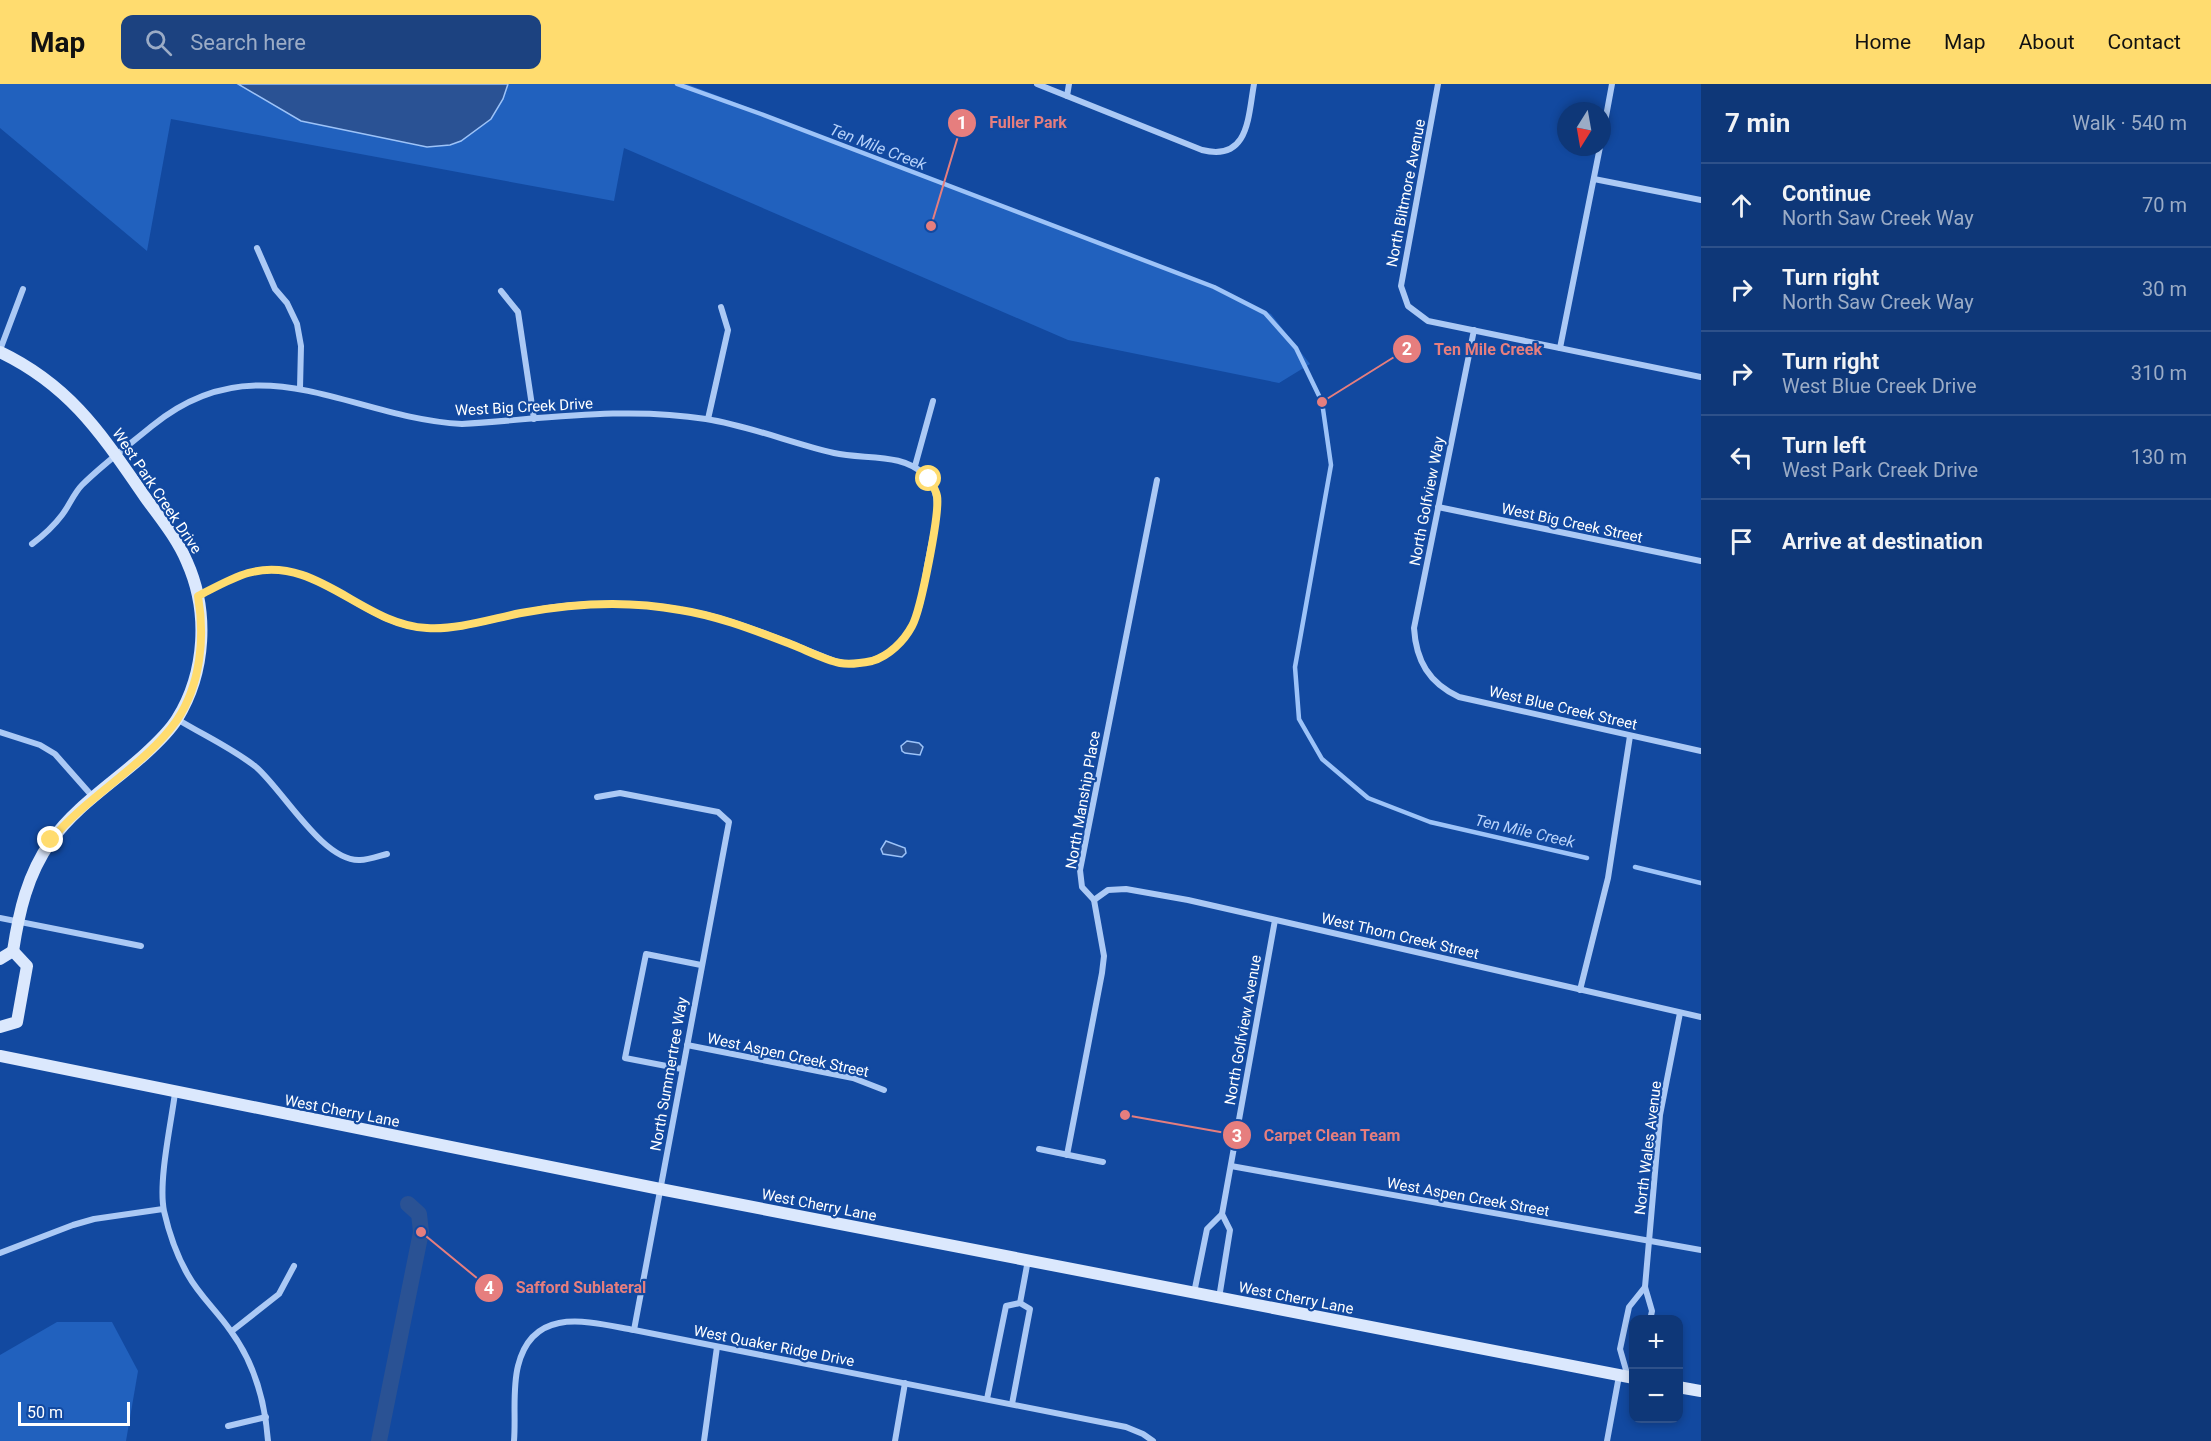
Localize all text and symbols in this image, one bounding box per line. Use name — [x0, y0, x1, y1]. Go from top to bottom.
search box — [121, 15, 541, 69]
text: Map — [30, 26, 85, 59]
icon: search — [142, 26, 175, 59]
text: Search here — [190, 30, 306, 55]
text: Home — [1855, 30, 1911, 54]
text: Map — [1944, 30, 1986, 54]
text: About — [2019, 30, 2075, 54]
text: Contact — [2108, 30, 2181, 54]
north arrow — [1557, 102, 1611, 156]
callout: Fuller Park — [947, 106, 1079, 140]
text: 7 min — [1725, 108, 1790, 138]
text: Walk · 540 m — [2072, 111, 2187, 135]
text: 1 — [957, 112, 967, 133]
text: Fuller Park — [989, 113, 1067, 132]
street label: North Biltmore Avenue — [1383, 117, 1429, 269]
water label: Ten Mile Creek — [827, 120, 930, 175]
text: Continue — [1782, 181, 1871, 206]
icon: ahead — [1725, 189, 1758, 222]
text: 70 m — [2142, 193, 2187, 217]
text: North Saw Creek Way — [1782, 206, 1974, 230]
text: Turn right — [1782, 265, 1879, 290]
icon: right — [1725, 273, 1758, 306]
text: 30 m — [2142, 277, 2187, 301]
text: North Saw Creek Way — [1782, 290, 1974, 314]
callout: Ten Mile Creek — [1392, 332, 1554, 366]
text: 2 — [1402, 338, 1412, 359]
text: Ten Mile Creek — [1434, 340, 1542, 359]
text: Turn right — [1782, 349, 1879, 374]
icon: right — [1725, 357, 1758, 390]
text: 310 m — [2131, 361, 2187, 385]
text: West Blue Creek Drive — [1782, 374, 1977, 398]
street label: West Big Creek Drive — [455, 394, 594, 420]
street label: West Park Creek Drive — [108, 425, 206, 557]
text: Turn left — [1782, 433, 1866, 458]
street label: North Golfview Way — [1406, 435, 1448, 567]
icon: left — [1725, 441, 1758, 474]
text: 130 m — [2131, 445, 2187, 469]
text: West Park Creek Drive — [1782, 458, 1978, 482]
route start — [915, 465, 941, 491]
street label: West Big Creek Street — [1500, 499, 1644, 547]
icon: arrive — [1725, 525, 1758, 558]
text: Arrive at destination — [1782, 529, 1983, 554]
street label: West Blue Creek Street — [1487, 682, 1639, 734]
street label: North Manship Place — [1062, 729, 1104, 871]
water label: Ten Mile Creek — [1473, 810, 1578, 852]
route end — [37, 826, 63, 852]
street label: West Thorn Creek Street — [1319, 909, 1481, 963]
street label: North Golfview Avenue — [1221, 953, 1265, 1106]
street label: North Summertree Way — [647, 996, 691, 1152]
street label: West Aspen Creek Street — [706, 1029, 871, 1081]
street label: North Wales Avenue — [1631, 1080, 1665, 1216]
street label: West Cherry Lane — [283, 1091, 401, 1131]
callout: Carpet Clean Team — [1222, 1118, 1413, 1152]
text: 3 — [1232, 1125, 1242, 1146]
text: Carpet Clean Team — [1264, 1126, 1400, 1145]
street label: West Aspen Creek Street — [1385, 1174, 1551, 1220]
street label: West Cherry Lane — [760, 1185, 878, 1225]
callout: Safford Sublateral — [474, 1271, 659, 1305]
text: 4 — [484, 1277, 494, 1298]
text: Safford Sublateral — [516, 1278, 646, 1297]
street label: West Cherry Lane — [1237, 1278, 1355, 1318]
map controls — [1629, 1315, 1683, 1423]
button: + — [1629, 1315, 1683, 1369]
street label: West Quaker Ridge Drive — [692, 1322, 856, 1370]
button: − — [1629, 1369, 1683, 1423]
scale bar — [18, 1399, 130, 1426]
text: 50 m — [27, 1403, 63, 1422]

